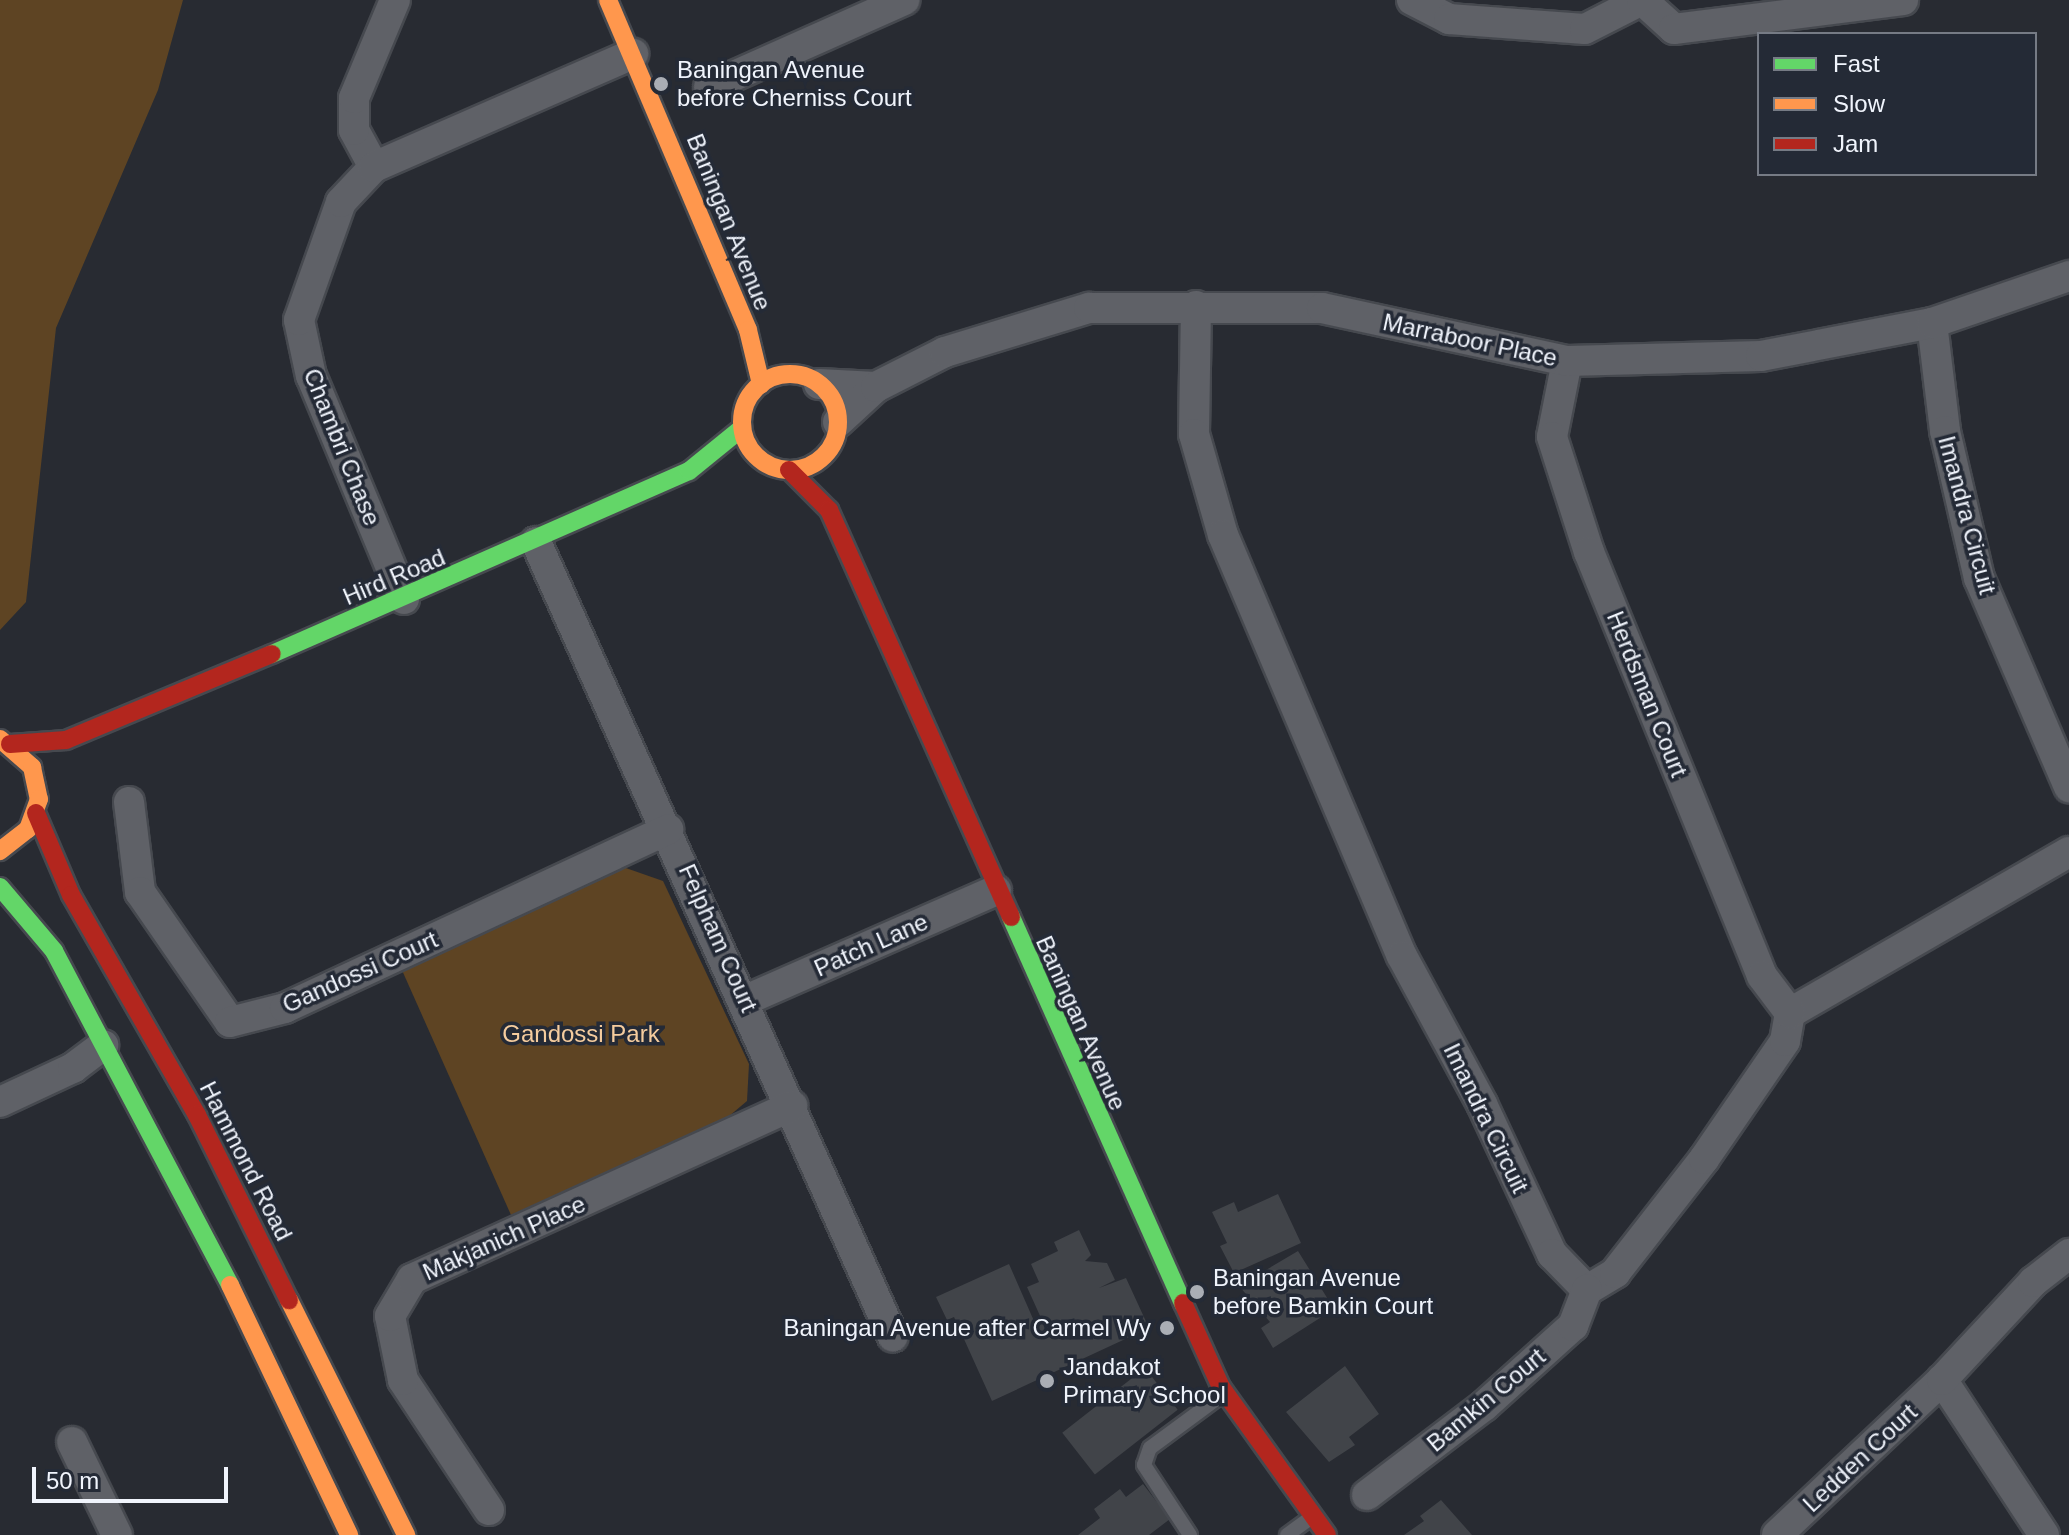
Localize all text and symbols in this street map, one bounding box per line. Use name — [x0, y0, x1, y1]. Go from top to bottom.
legend — [1757, 32, 2037, 176]
text: Fast — [1833, 50, 1880, 77]
place label: Baningan Avenue before Cherniss Court — [677, 56, 912, 112]
marker: Baningan Avenue before Cherniss Court — [652, 75, 670, 93]
text: Slow — [1833, 90, 1885, 117]
street label: Baningan Avenue — [680, 129, 778, 315]
text: Jam — [1833, 130, 1878, 157]
street label: Marraboor Place — [1380, 307, 1560, 373]
street label: Chambri Chase — [297, 364, 387, 530]
street label: Imandra Circuit — [1932, 433, 2002, 597]
street label: Hird Road — [339, 543, 449, 611]
street label: Herdsman Court — [1601, 607, 1693, 781]
street label: Felpham Court — [673, 860, 763, 1016]
street label: Patch Lane — [810, 907, 932, 983]
street label: Gandossi Court — [278, 925, 442, 1019]
street label: Baningan Avenue — [1029, 931, 1133, 1115]
park label: Gandossi Park — [502, 1020, 660, 1048]
street label: Imandra Circuit — [1437, 1039, 1535, 1197]
street label: Hammond Road — [194, 1077, 298, 1245]
street label: Makjanich Place — [418, 1189, 590, 1287]
place label: Baningan Avenue before Bamkin Court — [1213, 1264, 1433, 1320]
marker: Baningan Avenue before Bamkin Court — [1188, 1283, 1206, 1301]
place label: Baningan Avenue after Carmel Wy — [782, 1314, 1151, 1342]
marker: Baningan Avenue after Carmel Wy — [1158, 1319, 1176, 1337]
street label: Bamkin Court — [1421, 1342, 1551, 1458]
place label: Jandakot Primary School — [1063, 1353, 1226, 1409]
marker: Jandakot Primary School — [1038, 1372, 1056, 1390]
street label: Ledden Court — [1797, 1398, 1923, 1518]
scale bar — [36, 1451, 232, 1501]
text: 50 m — [46, 1467, 99, 1494]

